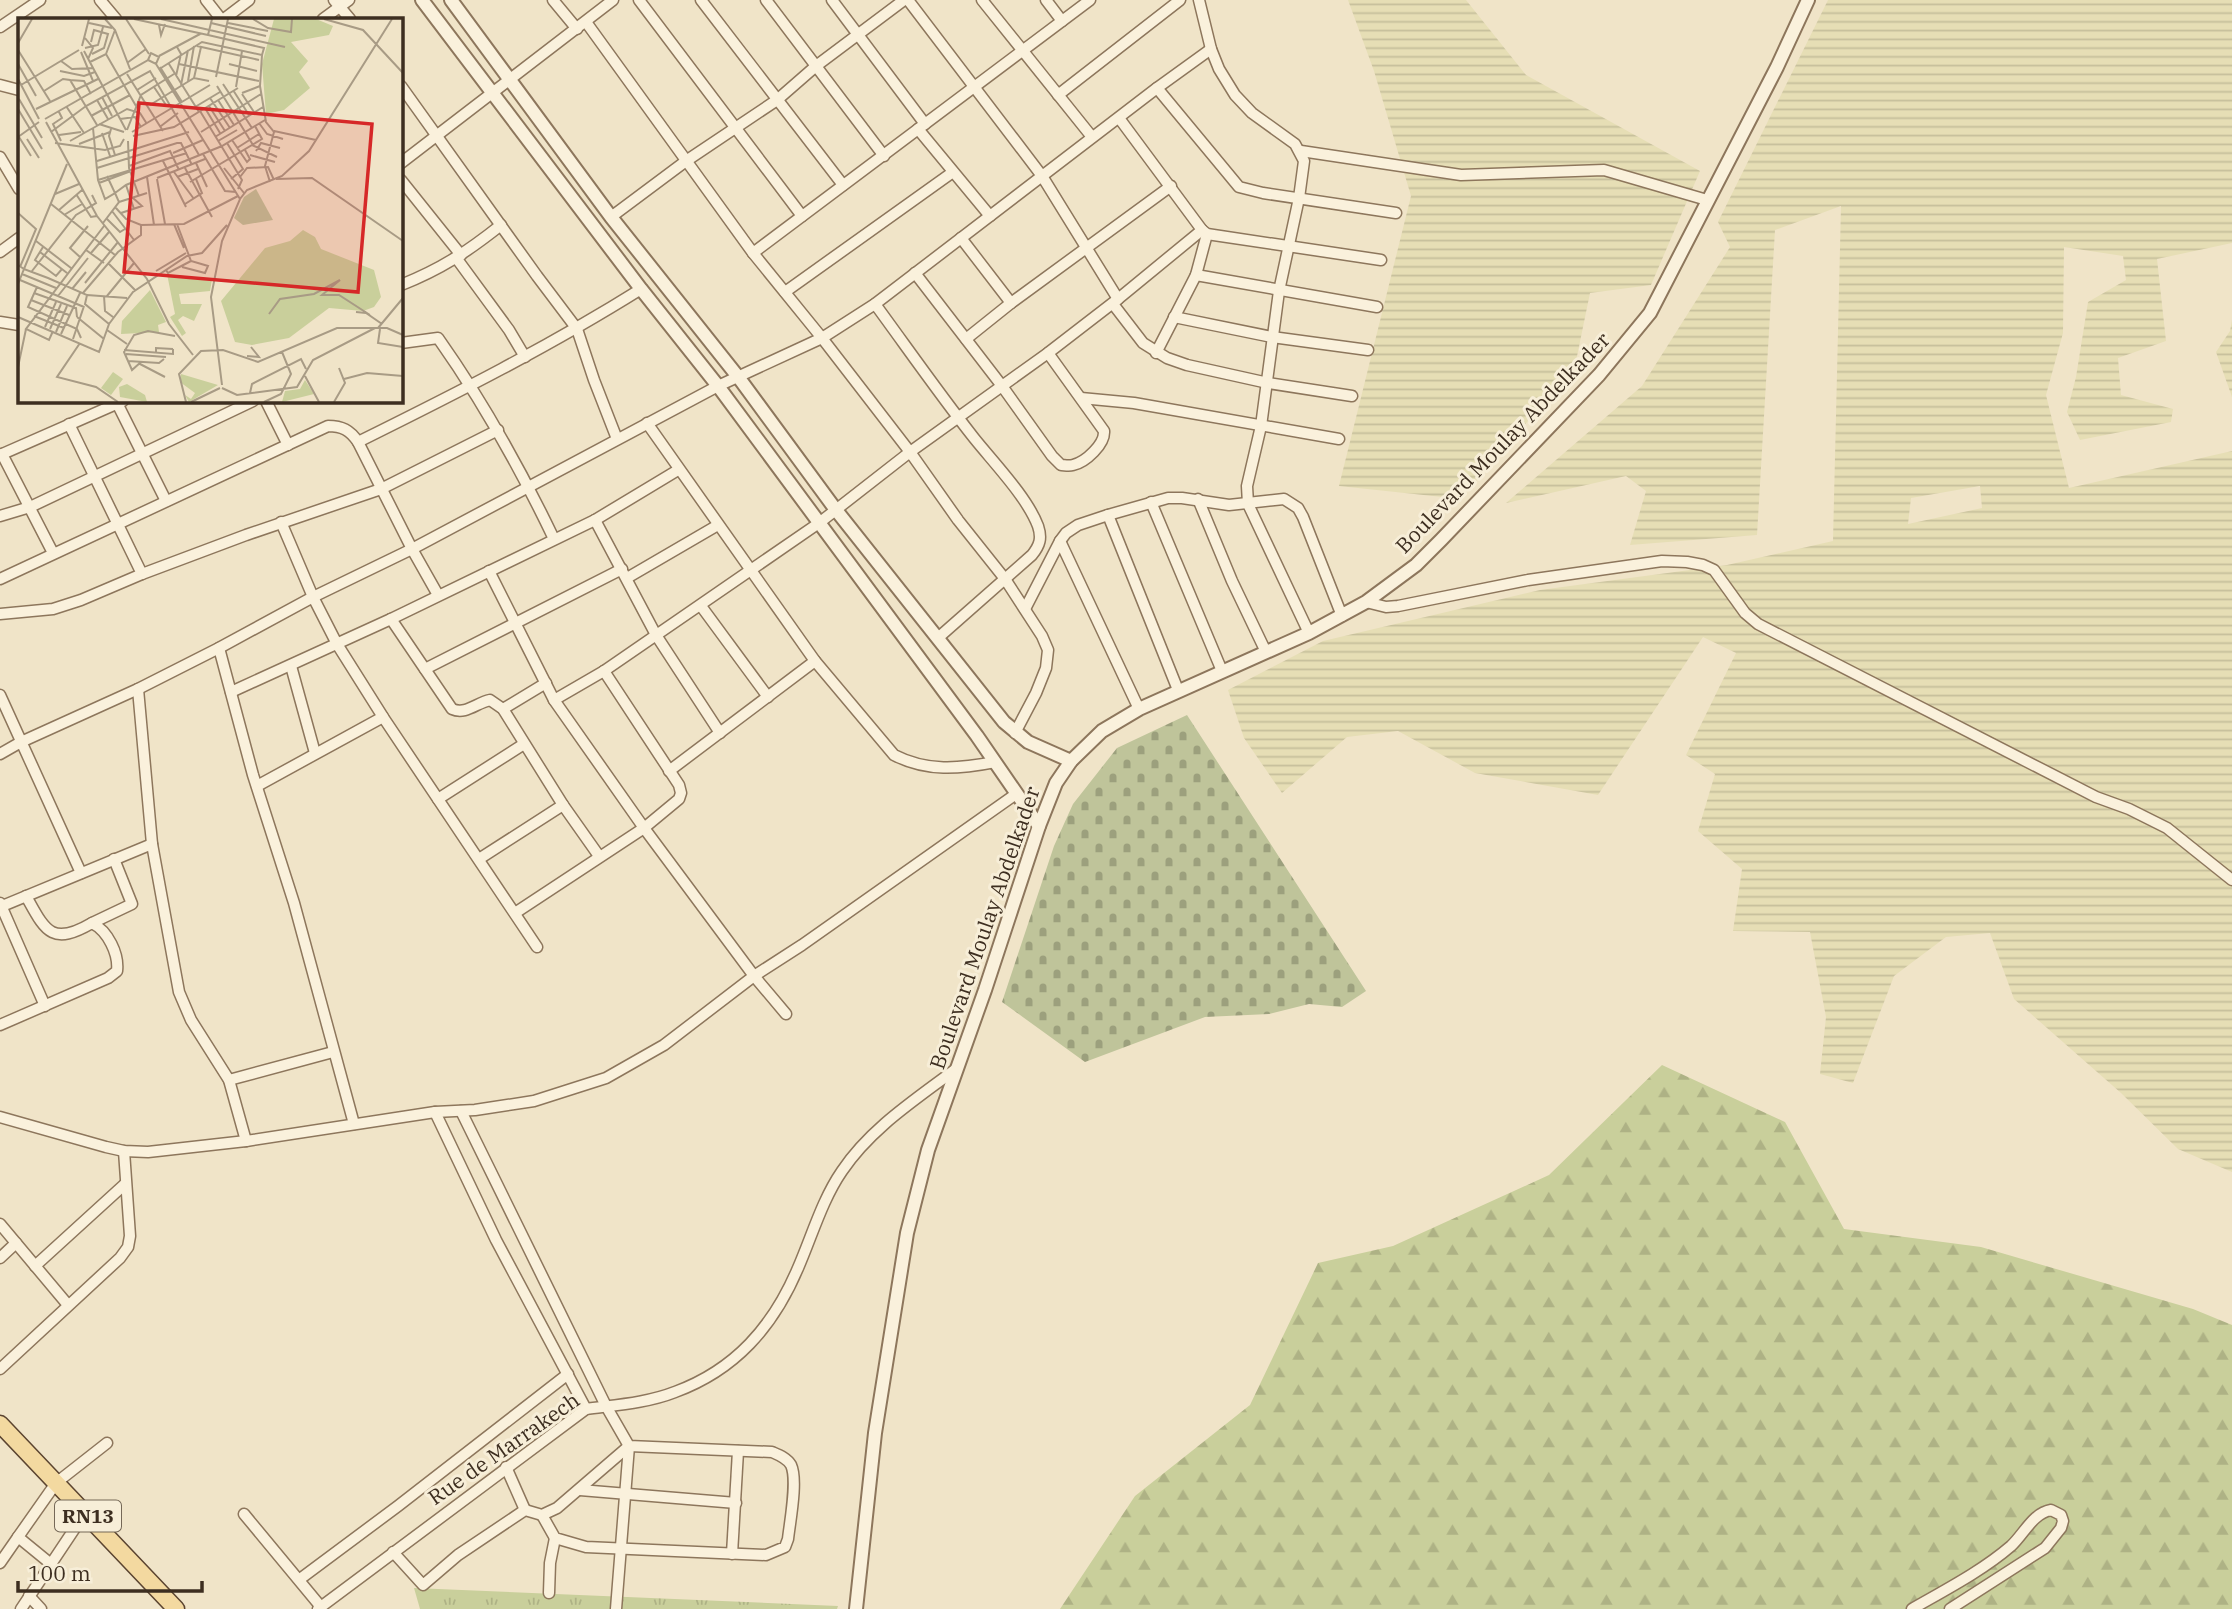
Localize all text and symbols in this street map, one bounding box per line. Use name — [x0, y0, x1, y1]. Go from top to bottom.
inset map — [18, 18, 402, 402]
street label: Boulevard Moulay Abdelkader — [1389, 325, 1616, 559]
street label: Boulevard Moulay Abdelkader — [922, 782, 1046, 1073]
street label: Rue de Marrakech — [422, 1385, 585, 1511]
road number: RN13 — [55, 1500, 121, 1532]
scale bar — [18, 1550, 201, 1594]
text: 100 m — [28, 1559, 91, 1587]

